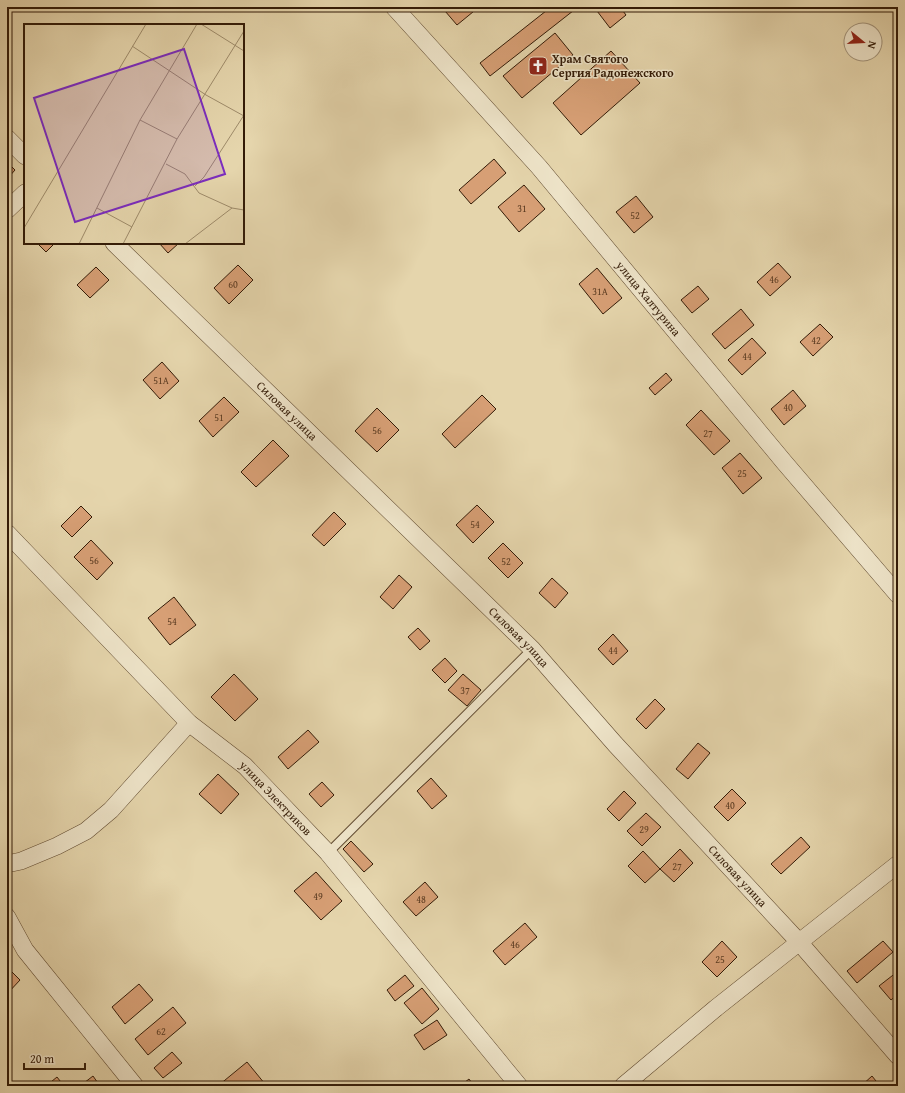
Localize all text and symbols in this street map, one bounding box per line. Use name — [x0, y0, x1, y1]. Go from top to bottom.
north arrow — [843, 22, 883, 62]
inset map — [24, 24, 244, 244]
text: N — [864, 39, 881, 52]
place label: Храм Святого Сергия Радонежского — [552, 50, 674, 81]
church icon: Храм Святого Сергия Радонежского — [527, 55, 549, 77]
house number: 31 — [517, 201, 527, 216]
house number: 52 — [630, 208, 640, 223]
street label: улица Халтурина — [612, 256, 685, 340]
house number: 46 — [769, 272, 779, 287]
house number: 60 — [228, 277, 238, 292]
house number: 31А — [592, 284, 608, 299]
house number: 42 — [811, 333, 821, 348]
house number: 44 — [742, 349, 752, 364]
house number: 51А — [153, 373, 169, 388]
street label: Силовая улица — [253, 377, 322, 444]
house number: 40 — [783, 400, 793, 415]
house number: 51 — [214, 410, 224, 425]
house number: 56 — [372, 423, 382, 438]
house number: 27 — [703, 426, 713, 441]
house number: 25 — [737, 466, 747, 481]
house number: 54 — [470, 517, 480, 532]
house number: 56 — [89, 553, 99, 568]
house number: 52 — [501, 554, 511, 569]
street label: Силовая улица — [485, 603, 553, 671]
house number: 54 — [167, 614, 177, 629]
house number: 44 — [608, 643, 618, 658]
house number: 37 — [460, 683, 470, 698]
street label: улица Электриков — [236, 755, 316, 839]
house number: 40 — [725, 798, 735, 813]
house number: 29 — [639, 822, 649, 837]
street label: Силовая улица — [705, 841, 771, 911]
house number: 27 — [672, 859, 682, 874]
house number: 49 — [313, 889, 323, 904]
house number: 48 — [416, 892, 426, 907]
house number: 46 — [510, 937, 520, 952]
house number: 25 — [715, 952, 725, 967]
house number: 62 — [156, 1024, 166, 1039]
scale bar — [24, 1045, 85, 1071]
text: 20 m — [30, 1050, 54, 1067]

